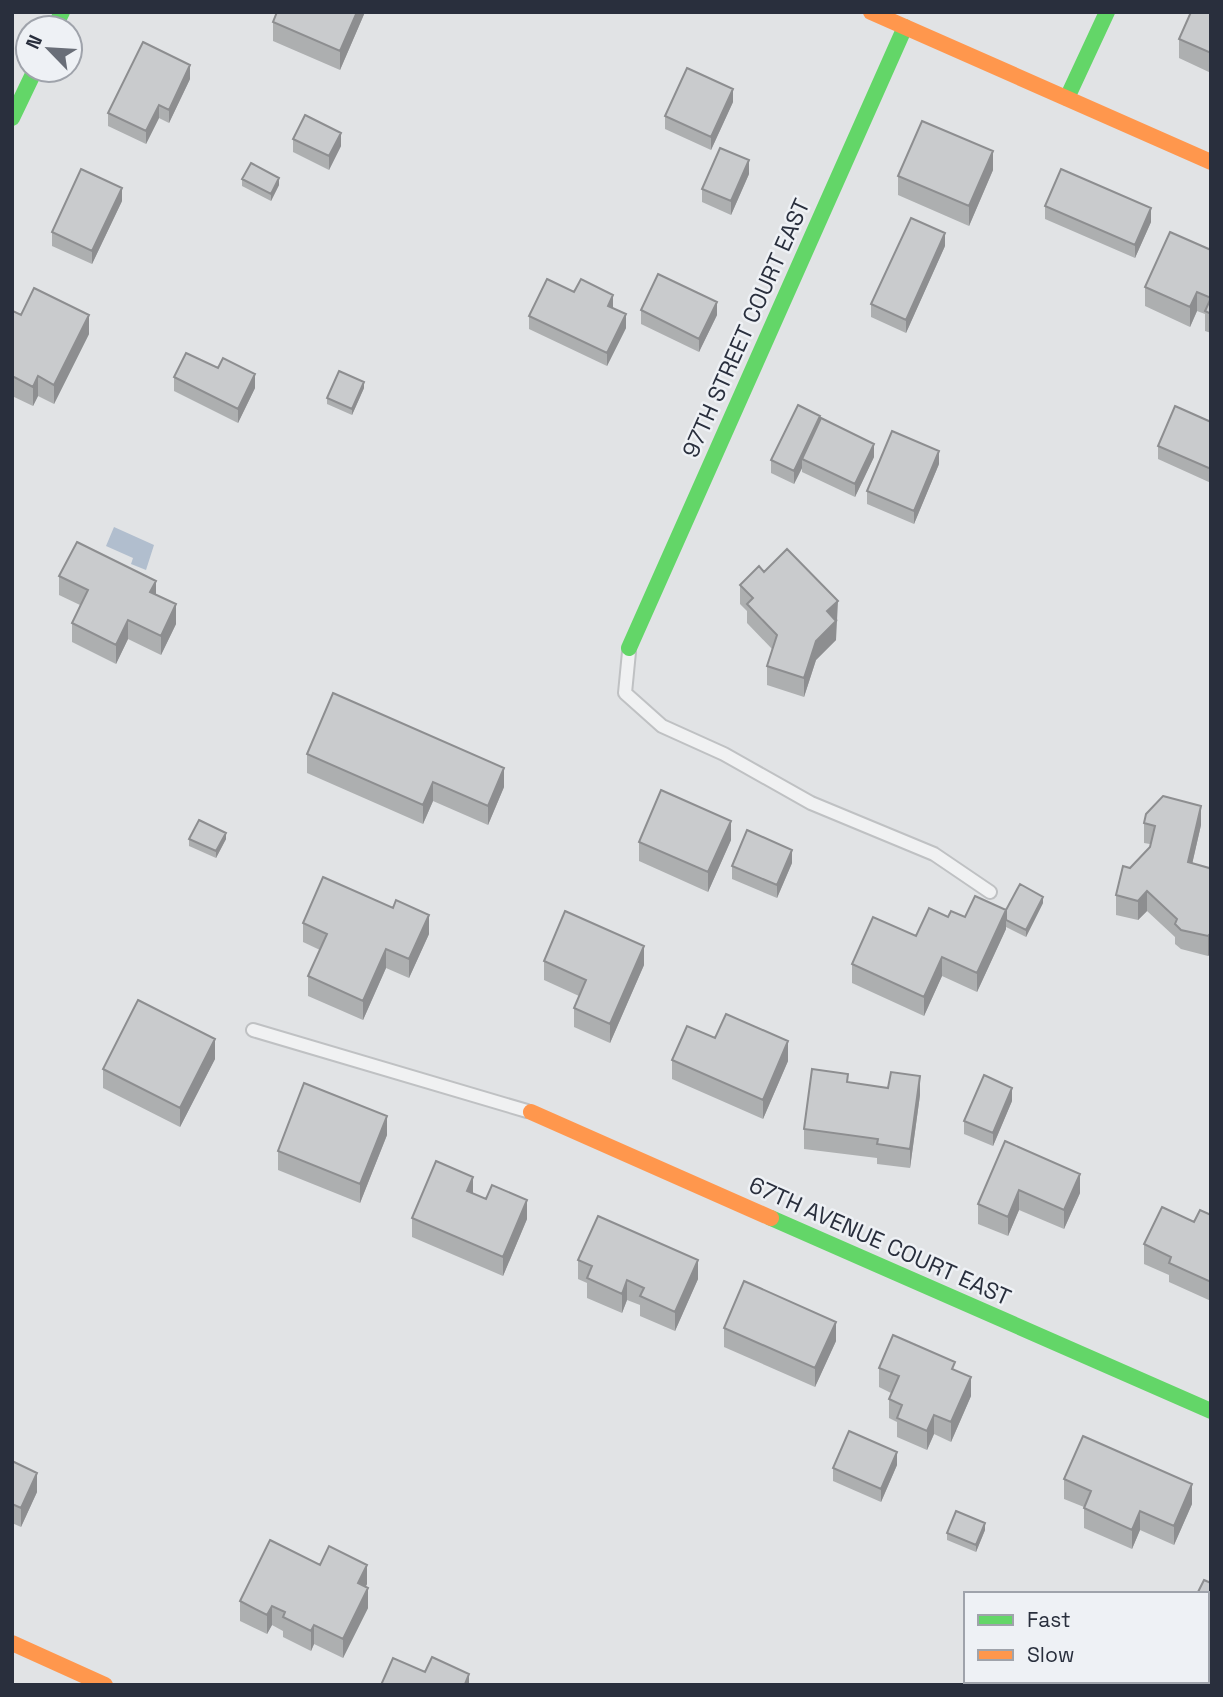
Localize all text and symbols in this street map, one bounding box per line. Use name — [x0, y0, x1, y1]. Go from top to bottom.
north arrow — [14, 14, 84, 84]
text: N — [20, 31, 48, 53]
street label: 97TH STREET COURT EAST — [675, 194, 817, 462]
street label: 67TH AVENUE COURT EAST — [744, 1170, 1016, 1312]
legend — [964, 1592, 1209, 1683]
text: Fast — [1027, 1606, 1071, 1633]
text: Slow — [1027, 1641, 1075, 1668]

